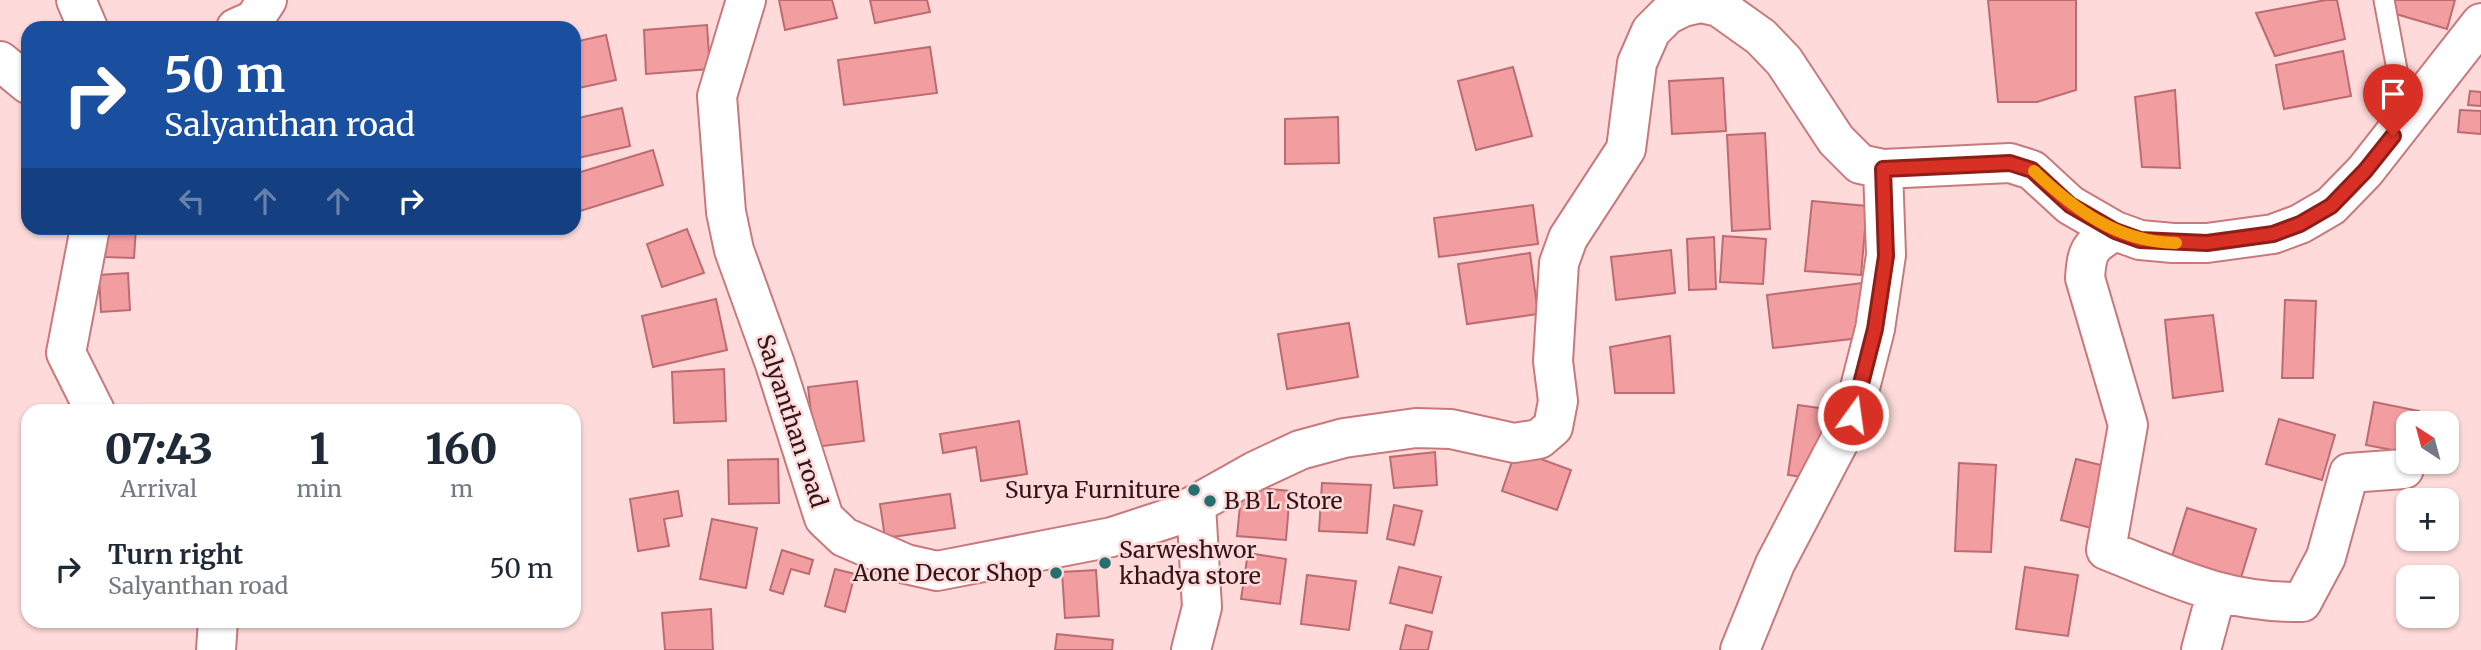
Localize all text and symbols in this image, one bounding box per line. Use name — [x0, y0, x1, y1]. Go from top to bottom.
text: 50 m — [164, 44, 285, 105]
icon: right — [49, 49, 140, 140]
pin — [2363, 64, 2423, 136]
icon: arrive — [2374, 75, 2412, 113]
text: Salyanthan road — [164, 105, 415, 145]
icon: left — [173, 182, 211, 220]
icon: ahead — [246, 182, 284, 220]
icon: ahead — [319, 182, 357, 220]
icon: right — [392, 182, 430, 220]
street label: Salyanthan road — [751, 331, 834, 511]
position arrow — [1816, 378, 1890, 452]
north arrow — [2396, 411, 2459, 474]
map controls — [2396, 411, 2459, 628]
text: 07:43 — [104, 423, 213, 475]
text: 1 — [310, 423, 329, 475]
text: 160 — [426, 423, 498, 475]
text: Arrival — [120, 474, 197, 503]
text: min — [297, 474, 342, 503]
text: m — [450, 474, 473, 503]
place label: Surya Furniture — [1005, 475, 1180, 504]
marker: Surya Furniture — [1186, 482, 1202, 498]
place label: B B L Store — [1224, 486, 1343, 515]
button: + — [2396, 488, 2459, 551]
marker: B B L Store — [1202, 493, 1218, 509]
place label: Sarweshwor khadya store — [1119, 535, 1261, 590]
text: Turn right — [108, 538, 243, 571]
icon: right — [49, 550, 87, 588]
text: 50 m — [489, 552, 553, 585]
marker: Sarweshwor khadya store — [1097, 555, 1113, 571]
place label: Aone Decor Shop — [852, 558, 1042, 587]
marker: Aone Decor Shop — [1048, 565, 1064, 581]
button: − — [2396, 565, 2459, 628]
text: Salyanthan road — [108, 571, 288, 600]

